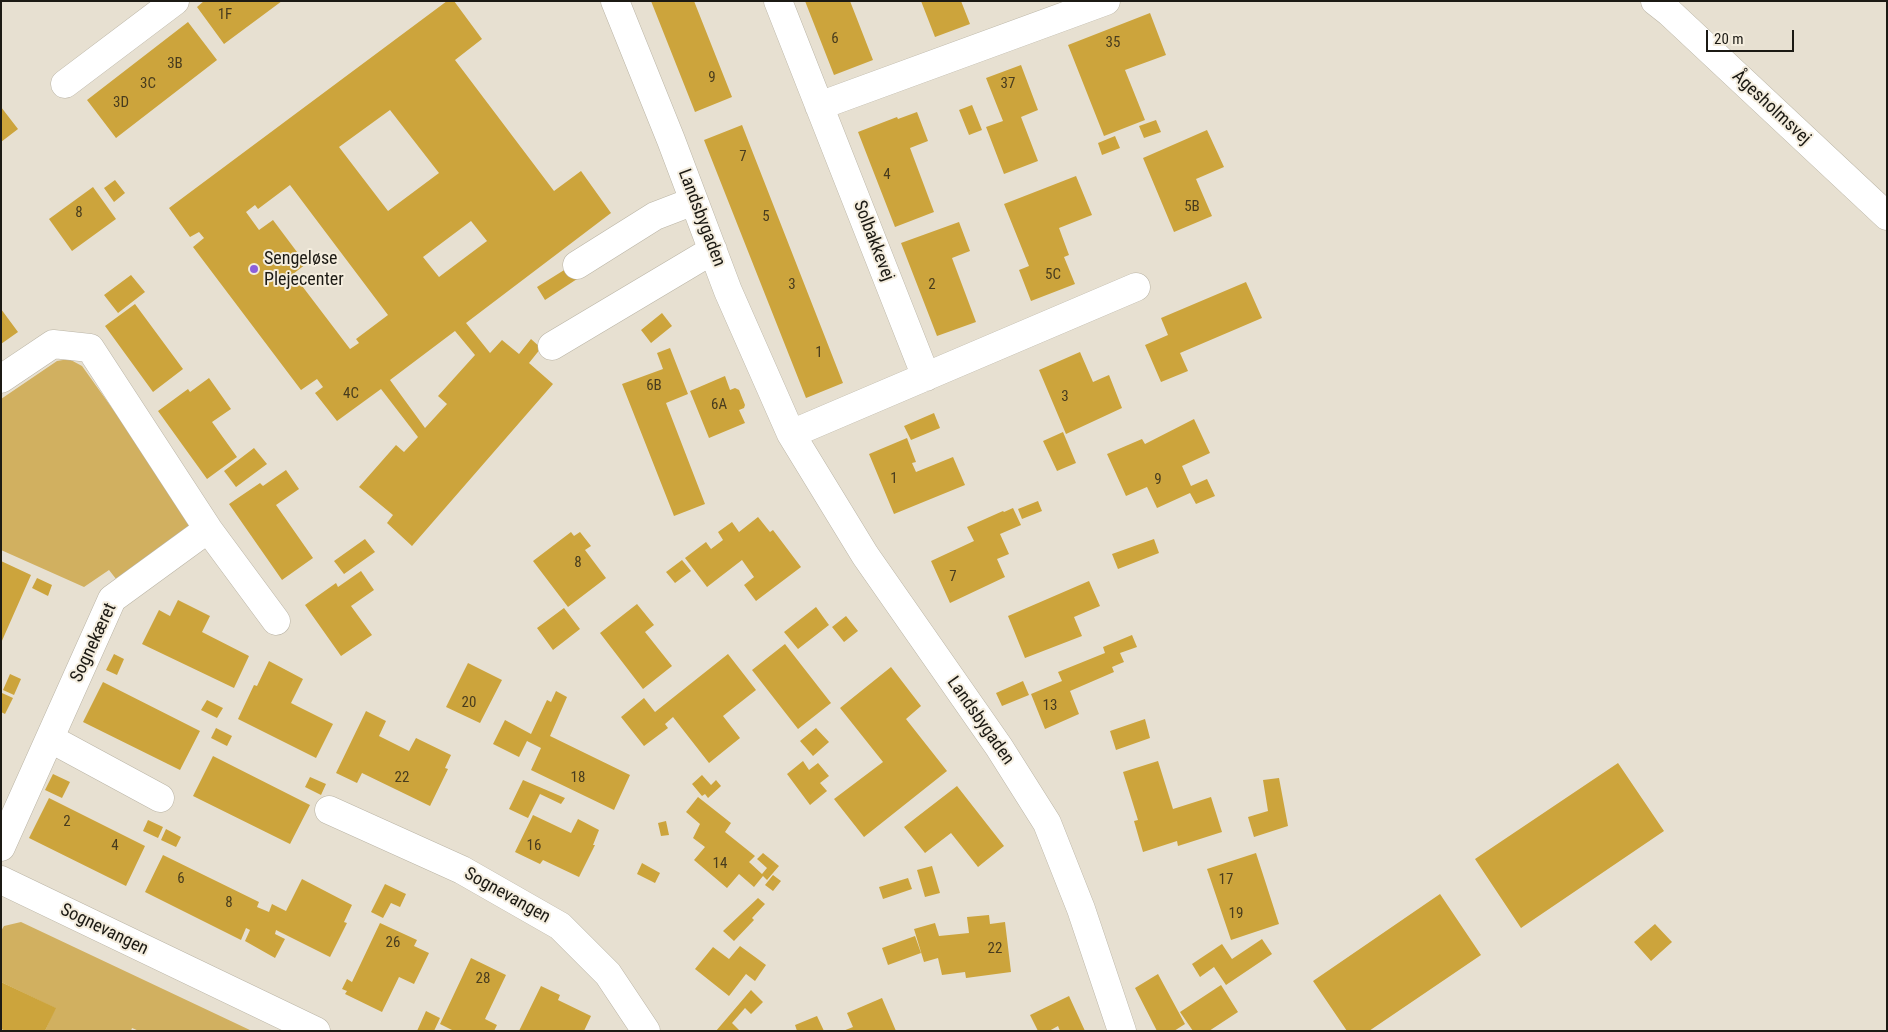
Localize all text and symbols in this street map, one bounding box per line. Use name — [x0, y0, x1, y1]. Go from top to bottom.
house number: 1F — [218, 6, 232, 24]
scale bar — [1708, 20, 1796, 52]
house number: 6 — [831, 30, 839, 48]
text: 20 m — [1714, 30, 1744, 48]
house number: 35 — [1106, 34, 1120, 52]
house number: 3B — [167, 55, 183, 73]
street label: Ågesholmsvej — [1727, 66, 1815, 150]
house number: 9 — [708, 69, 716, 87]
house number: 3C — [140, 75, 156, 93]
house number: 37 — [1001, 75, 1015, 93]
house number: 3D — [113, 94, 129, 112]
house number: 7 — [739, 148, 747, 166]
street label: Landsbygaden — [672, 166, 730, 270]
house number: 4 — [883, 166, 891, 184]
street label: Solbakkevej — [848, 198, 898, 284]
house number: 5B — [1184, 198, 1200, 216]
house number: 8 — [75, 204, 83, 222]
house number: 5 — [762, 208, 770, 226]
place label: Sengeløse Plejecenter — [264, 248, 344, 290]
marker: Sengeløse Plejecenter — [248, 263, 260, 275]
house number: 5C — [1045, 266, 1061, 284]
house number: 3 — [788, 276, 796, 294]
house number: 2 — [928, 276, 936, 294]
house number: 1 — [815, 344, 823, 362]
house number: 6B — [646, 377, 662, 395]
house number: 4C — [343, 385, 359, 403]
house number: 3 — [1061, 388, 1069, 406]
house number: 6A — [711, 396, 727, 414]
house number: 1 — [890, 470, 898, 488]
house number: 9 — [1154, 471, 1162, 489]
house number: 8 — [574, 554, 582, 572]
house number: 7 — [949, 568, 957, 586]
street label: Sognekæret — [66, 600, 122, 686]
street label: Landsbygaden — [942, 673, 1018, 769]
house number: 20 — [462, 694, 476, 712]
house number: 13 — [1043, 697, 1057, 715]
house number: 22 — [395, 769, 409, 787]
house number: 18 — [571, 769, 585, 787]
house number: 2 — [63, 813, 71, 831]
house number: 4 — [111, 837, 119, 855]
house number: 16 — [527, 837, 541, 855]
house number: 14 — [713, 855, 727, 873]
street label: Sognevangen — [460, 863, 554, 929]
house number: 6 — [177, 870, 185, 888]
house number: 17 — [1219, 871, 1233, 889]
house number: 8 — [225, 894, 233, 912]
street label: Sognevangen — [56, 899, 152, 961]
house number: 19 — [1229, 905, 1243, 923]
house number: 26 — [386, 934, 400, 952]
house number: 22 — [988, 940, 1002, 958]
house number: 28 — [476, 970, 490, 988]

